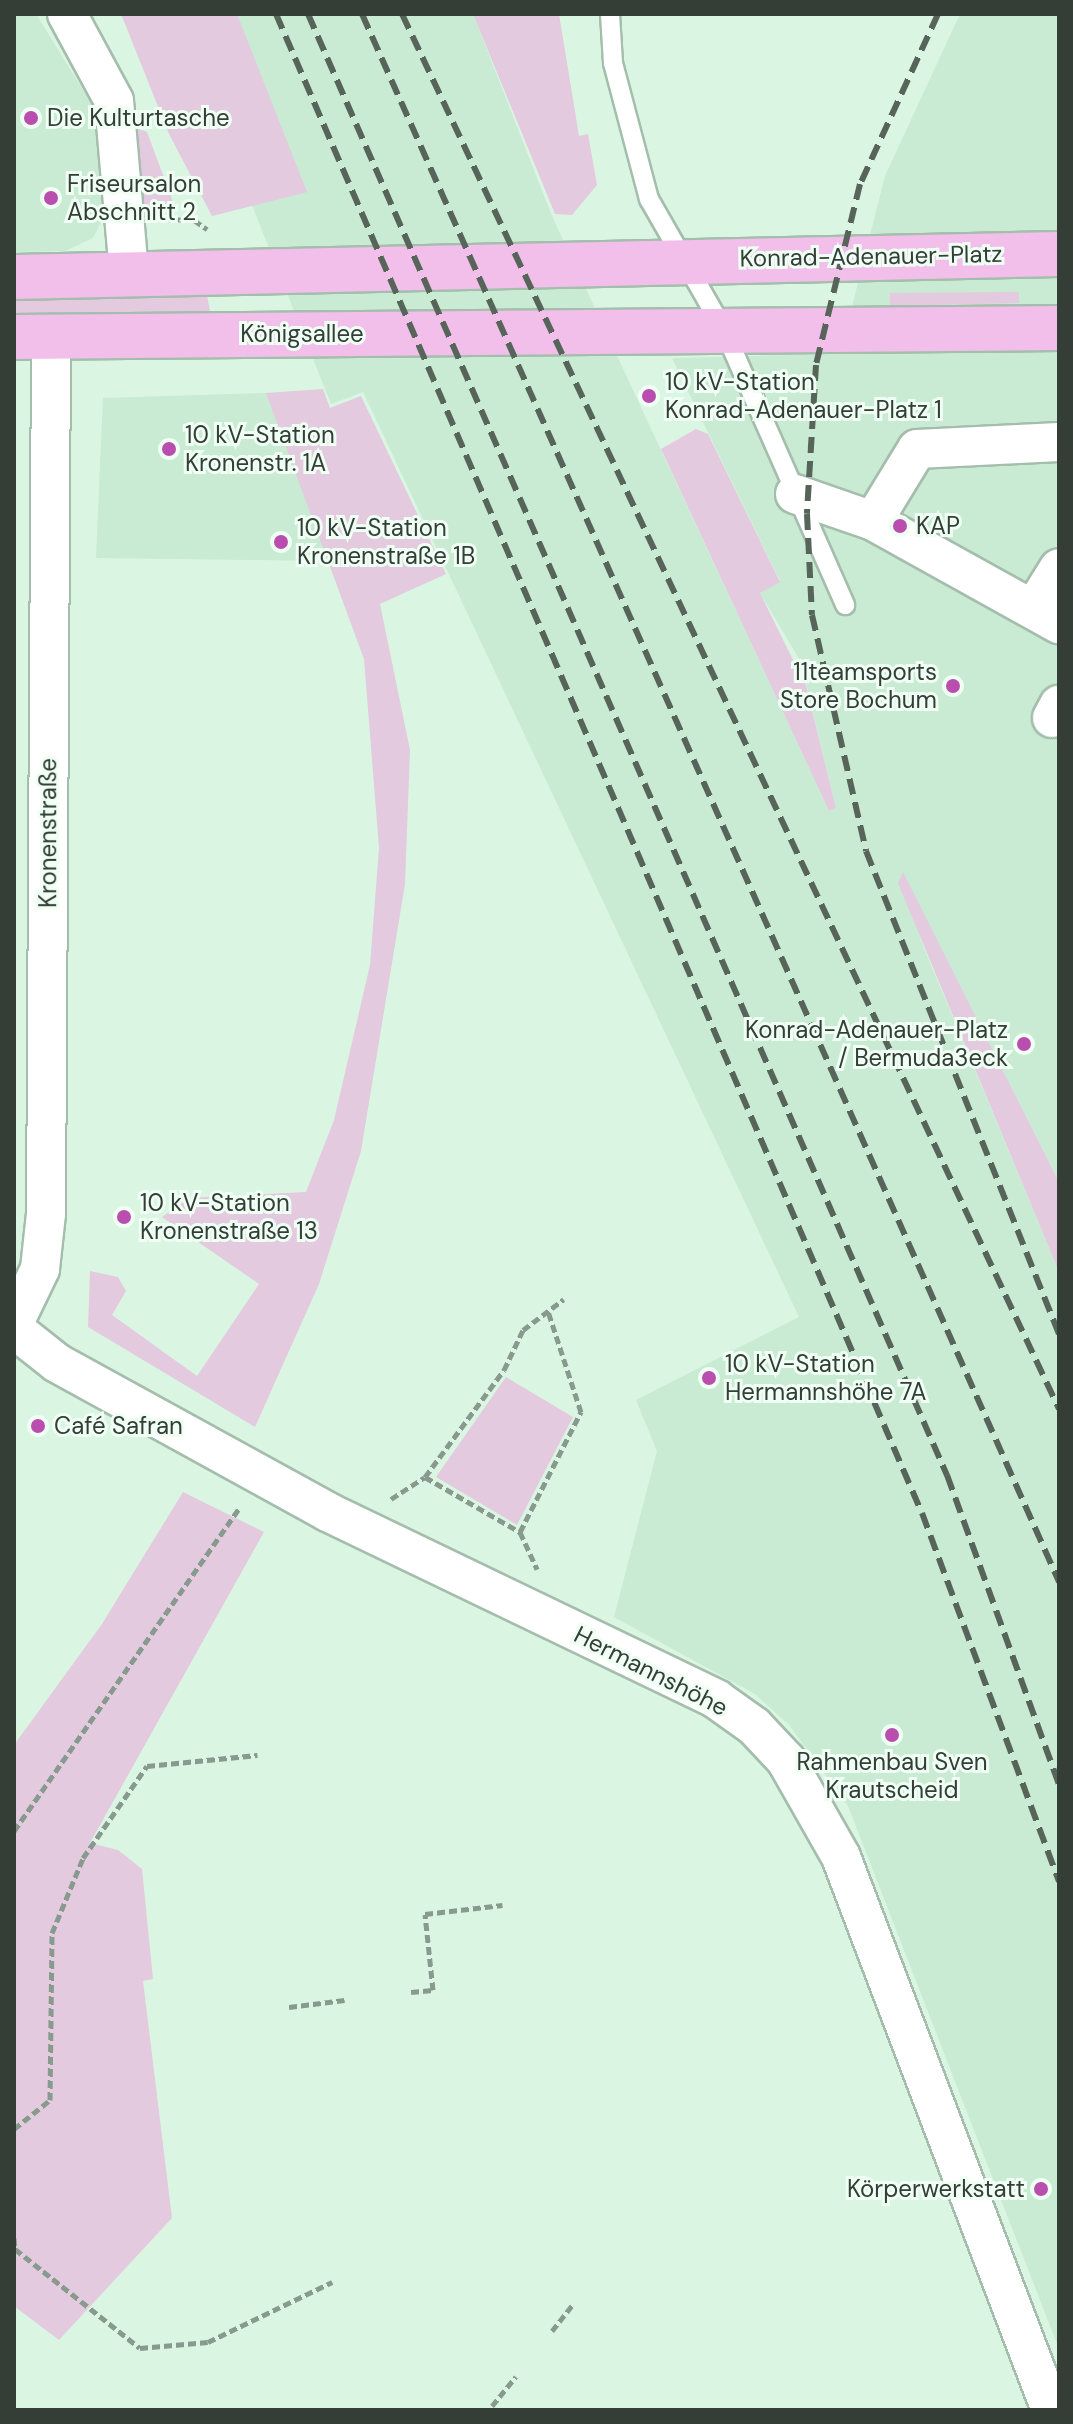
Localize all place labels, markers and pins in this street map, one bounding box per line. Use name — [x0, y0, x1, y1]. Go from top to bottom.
place label: Die Kulturtasche — [47, 104, 230, 132]
marker: Die Kulturtasche — [22, 109, 40, 127]
place label: Friseursalon Abschnitt 2 — [67, 170, 201, 226]
marker: Friseursalon Abschnitt 2 — [42, 189, 60, 207]
place label: 10 kV-Station Konrad-Adenauer-Platz 1 — [665, 368, 942, 424]
marker: 10 kV-Station Konrad-Adenauer-Platz 1 — [640, 387, 658, 405]
place label: 10 kV-Station Kronenstr. 1A — [185, 421, 335, 477]
marker: 10 kV-Station Kronenstr. 1A — [160, 440, 178, 458]
place label: KAP — [916, 512, 960, 540]
place label: 10 kV-Station Kronenstraße 1B — [297, 514, 475, 570]
marker: KAP — [891, 517, 909, 535]
marker: 10 kV-Station Kronenstraße 1B — [272, 533, 290, 551]
place label: 11teamsports Store Bochum — [780, 658, 937, 714]
marker: 11teamsports Store Bochum — [944, 677, 962, 695]
place label: Konrad-Adenauer-Platz / Bermuda3eck — [745, 1016, 1008, 1072]
marker: Konrad-Adenauer-Platz / Bermuda3eck — [1015, 1035, 1033, 1053]
place label: 10 kV-Station Kronenstraße 13 — [140, 1189, 318, 1245]
marker: 10 kV-Station Kronenstraße 13 — [115, 1208, 133, 1226]
place label: 10 kV-Station Hermannshöhe 7A — [725, 1350, 926, 1406]
marker: 10 kV-Station Hermannshöhe 7A — [700, 1369, 718, 1387]
place label: Café Safran — [54, 1412, 183, 1440]
marker: Café Safran — [29, 1417, 47, 1435]
marker: Rahmenbau Sven Krautscheid — [883, 1726, 901, 1744]
place label: Rahmenbau Sven Krautscheid — [796, 1748, 988, 1804]
place label: Körperwerkstatt — [847, 2175, 1025, 2203]
marker: Körperwerkstatt — [1032, 2180, 1050, 2198]

